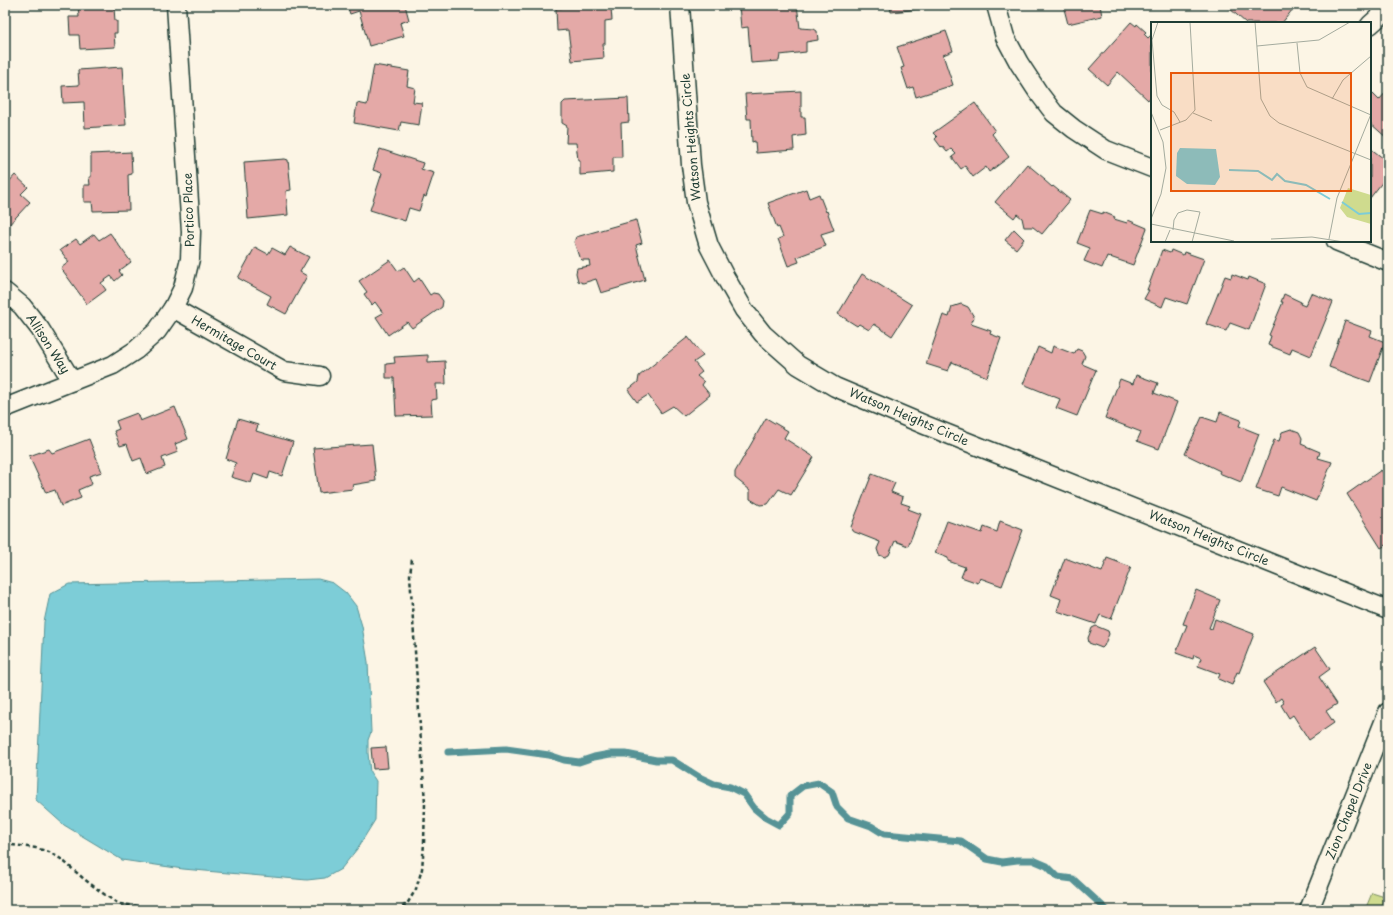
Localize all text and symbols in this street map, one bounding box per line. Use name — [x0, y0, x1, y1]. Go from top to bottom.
inset map — [1151, 22, 1371, 242]
street label: Watson Heights Circle — [675, 72, 705, 202]
street label: Portico Place — [178, 173, 198, 248]
street label: Allison Way — [23, 310, 75, 377]
street label: Hermitage Court — [188, 310, 281, 374]
street label: Watson Heights Circle — [847, 383, 972, 450]
street label: Watson Heights Circle — [1146, 505, 1273, 570]
street label: Zion Chapel Drive — [1320, 759, 1376, 862]

